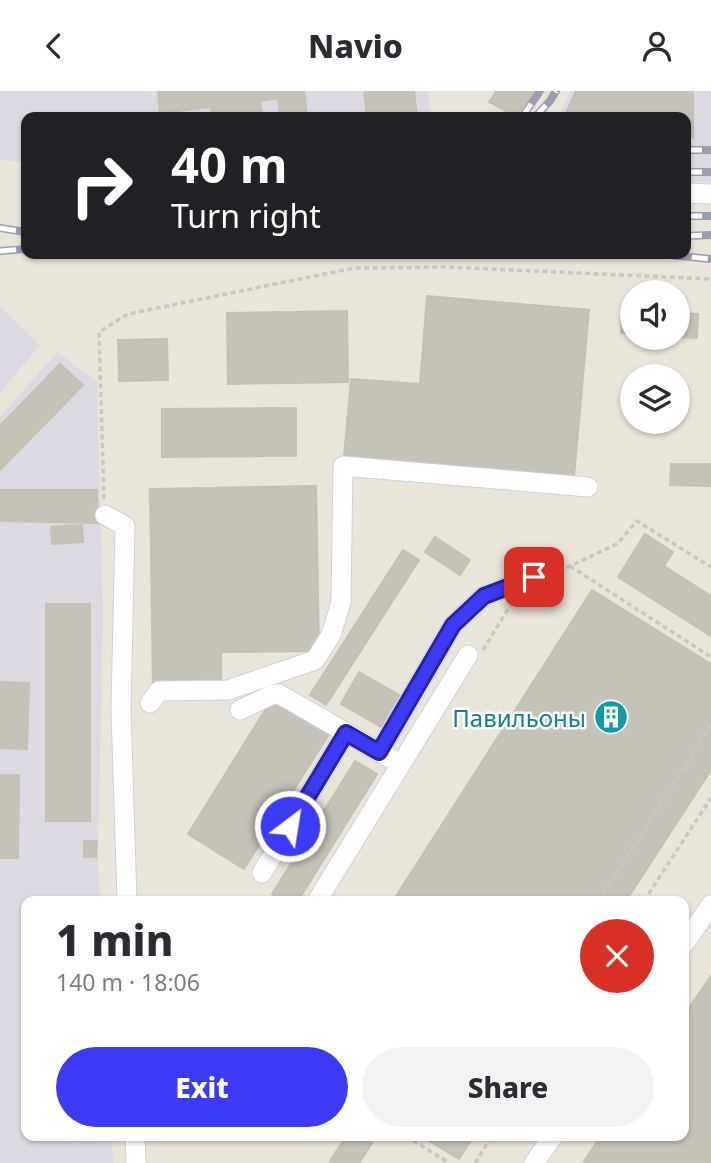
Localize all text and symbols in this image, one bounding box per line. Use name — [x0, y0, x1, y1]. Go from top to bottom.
text: Navio — [308, 24, 403, 67]
icon: back — [35, 27, 73, 65]
icon: person — [638, 27, 676, 65]
text: 40 m — [171, 131, 288, 197]
icon: right — [56, 140, 147, 231]
text: Turn right — [171, 194, 321, 237]
map controls — [620, 280, 690, 434]
button: sound — [620, 280, 690, 350]
button: layers — [620, 364, 690, 434]
pin — [504, 547, 564, 607]
icon: arrive — [515, 558, 553, 596]
building icon: Павильоны — [592, 698, 630, 736]
place label: Павильоны — [452, 701, 586, 734]
position arrow — [253, 789, 327, 863]
text: 1 min — [56, 911, 173, 968]
button: close — [580, 919, 654, 993]
text: 140 m · 18:06 — [56, 966, 200, 998]
button: Exit — [56, 1047, 348, 1127]
button: Share — [362, 1047, 654, 1127]

